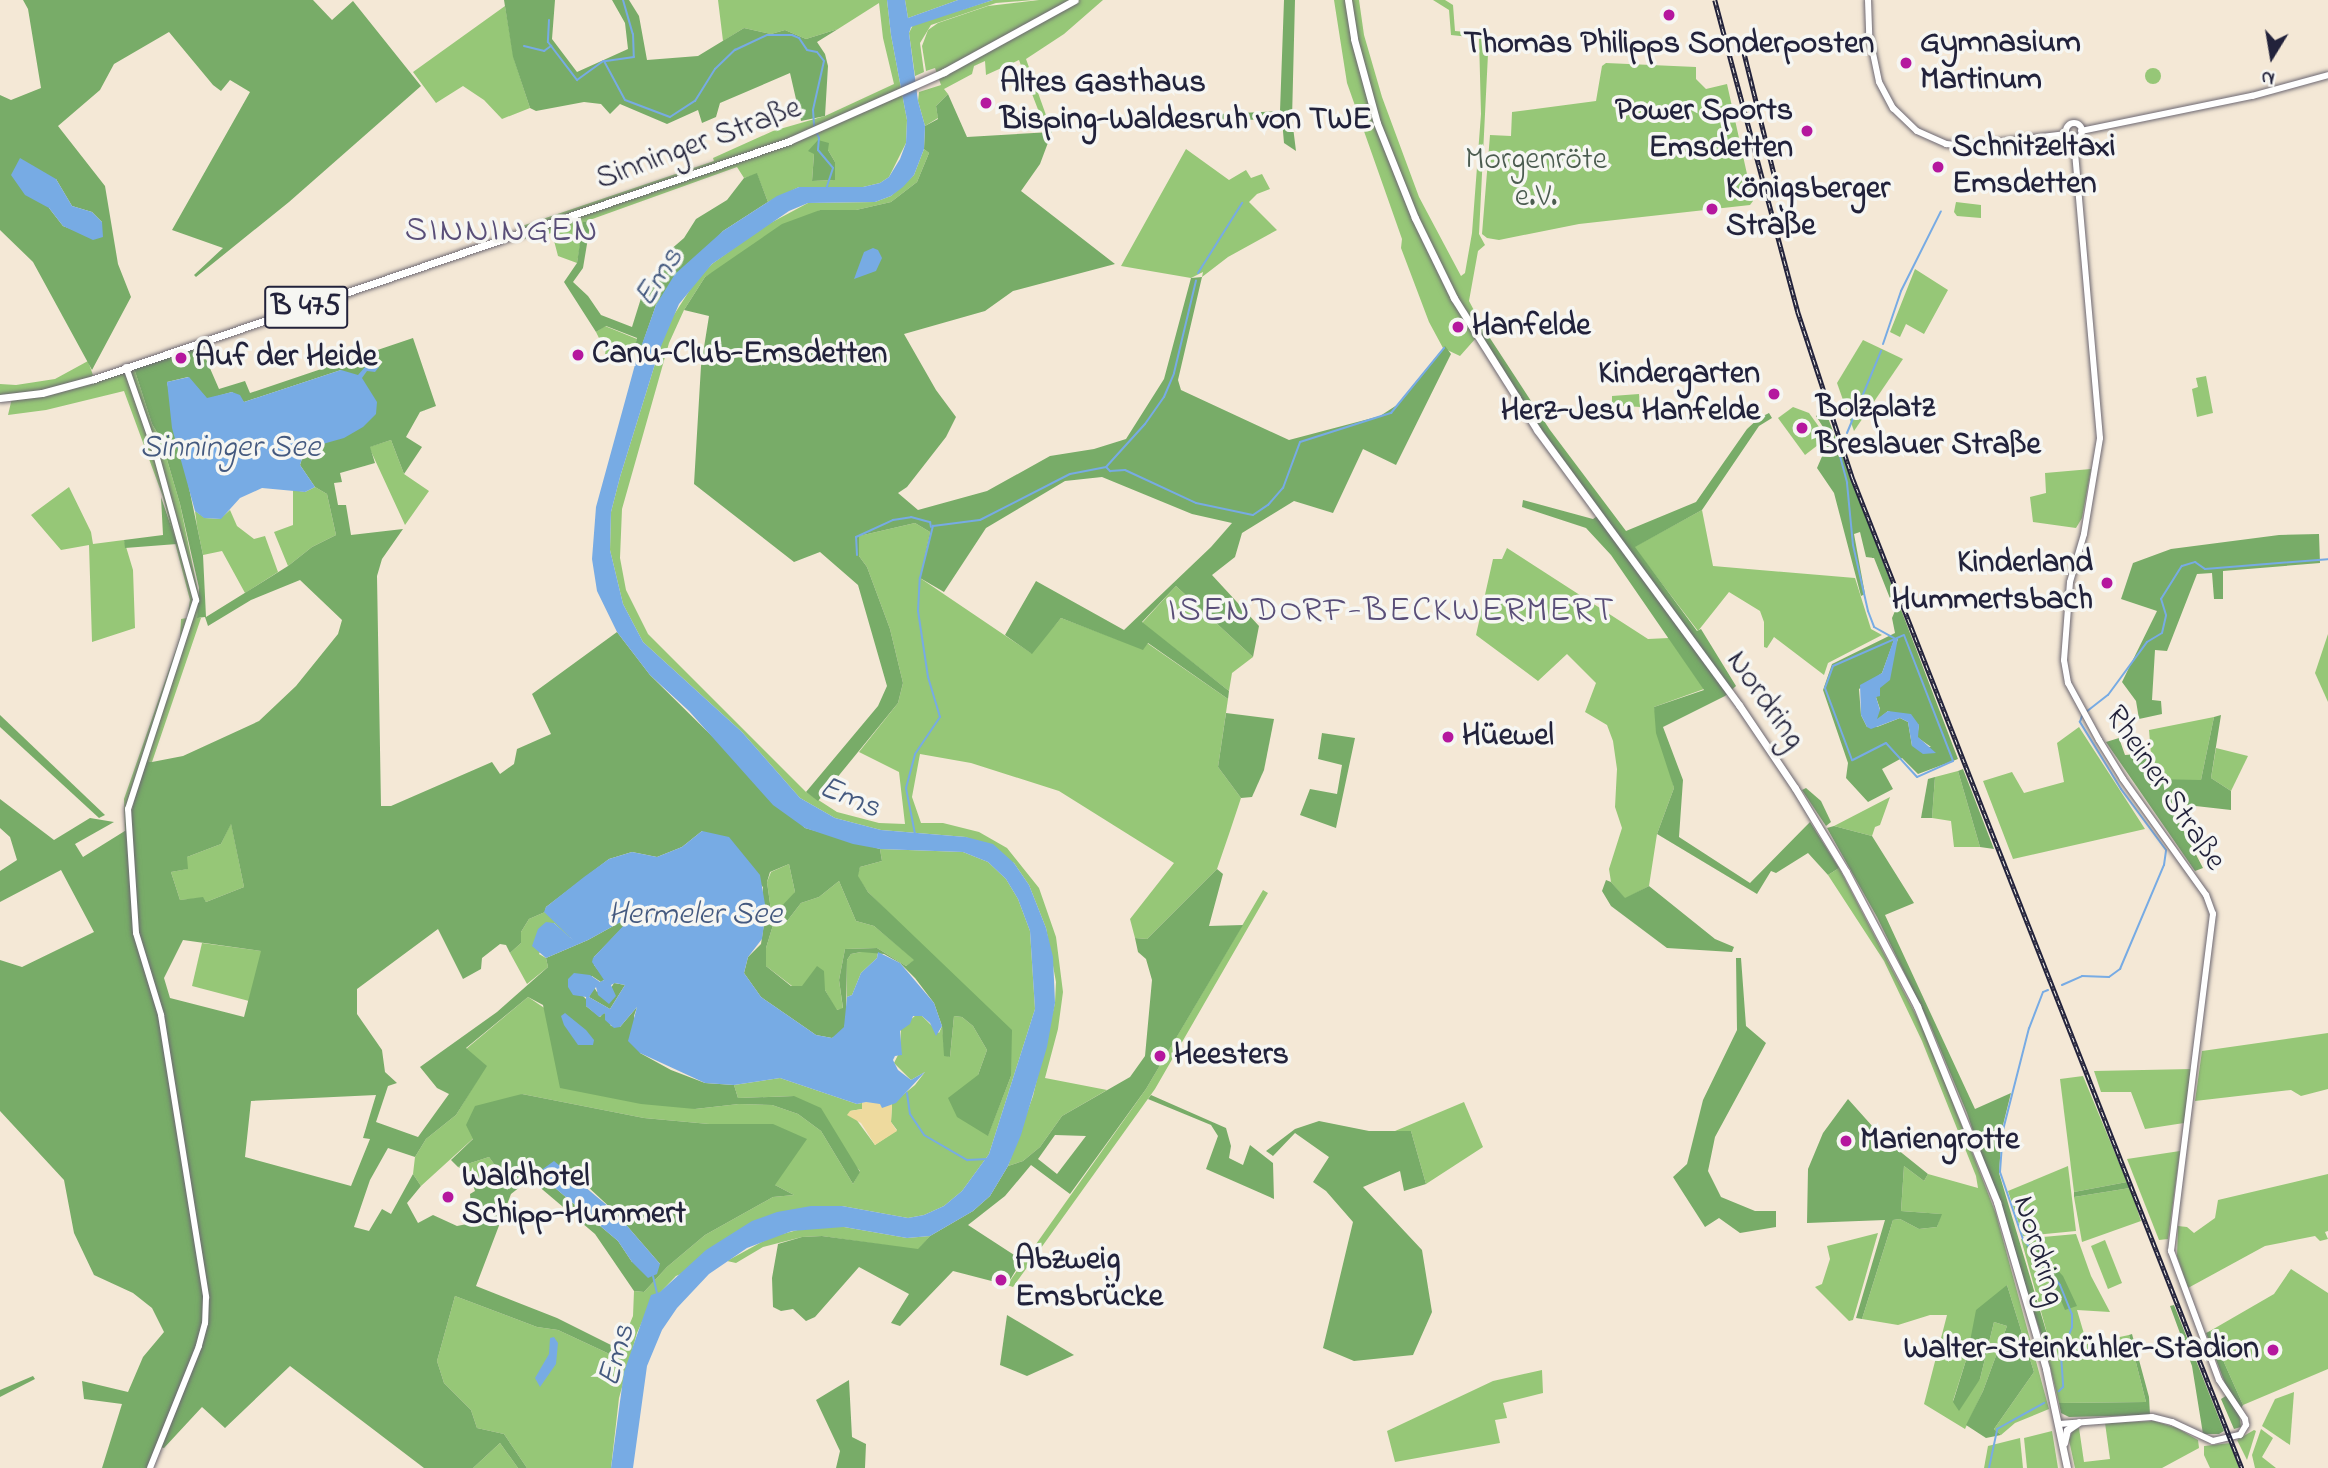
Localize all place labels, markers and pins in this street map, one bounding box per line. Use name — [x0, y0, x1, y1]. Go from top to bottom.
marker: Thomas Philipps Sonderposten — [1661, 7, 1677, 23]
place label: Thomas Philipps Sonderposten — [1464, 26, 1874, 64]
place label: Gymnasium Martinum — [1920, 26, 2081, 101]
marker: Gymnasium Martinum — [1898, 55, 1914, 71]
place label: Altes Gasthaus Bisping-Waldesruh von TWE — [1000, 66, 1372, 141]
place label: Power Sports Emsdetten — [1615, 94, 1793, 169]
marker: Altes Gasthaus Bisping-Waldesruh von TWE — [978, 95, 994, 111]
marker: Power Sports Emsdetten — [1799, 123, 1815, 139]
place label: Schnitzeltaxi Emsdetten — [1952, 130, 2115, 205]
marker: Schnitzeltaxi Emsdetten — [1930, 159, 1946, 175]
place label: Königsberger Straße — [1726, 172, 1890, 247]
marker: Königsberger Straße — [1704, 201, 1720, 217]
place label: Hanfelde — [1472, 308, 1591, 346]
marker: Hanfelde — [1450, 319, 1466, 335]
place label: Canu-Club-Emsdetten — [592, 336, 887, 374]
place label: Auf der Heide — [195, 339, 377, 377]
marker: Canu-Club-Emsdetten — [570, 347, 586, 363]
marker: Auf der Heide — [173, 350, 189, 366]
place label: Kindergarten Herz-Jesu Hanfelde — [1501, 357, 1760, 432]
marker: Kindergarten Herz-Jesu Hanfelde — [1766, 386, 1782, 402]
place label: Bolzplatz Breslauer Straße — [1816, 391, 2041, 466]
marker: Bolzplatz Breslauer Straße — [1794, 420, 1810, 436]
place label: Kinderland Hummertsbach — [1892, 546, 2093, 621]
marker: Kinderland Hummertsbach — [2099, 575, 2115, 591]
place label: Hüewel — [1462, 718, 1554, 756]
marker: Hüewel — [1440, 729, 1456, 745]
place label: Heesters — [1174, 1037, 1289, 1075]
marker: Heesters — [1152, 1048, 1168, 1064]
place label: Mariengrotte — [1860, 1122, 2019, 1160]
marker: Mariengrotte — [1838, 1133, 1854, 1149]
place label: Waldhotel Schipp-Hummert — [462, 1160, 686, 1235]
marker: Waldhotel Schipp-Hummert — [440, 1189, 456, 1205]
place label: Abzweig Emsbrücke — [1015, 1243, 1163, 1318]
marker: Abzweig Emsbrücke — [993, 1272, 1009, 1288]
place label: Walter-Steinkühler-Stadion — [1904, 1331, 2259, 1369]
marker: Walter-Steinkühler-Stadion — [2265, 1342, 2281, 1358]

